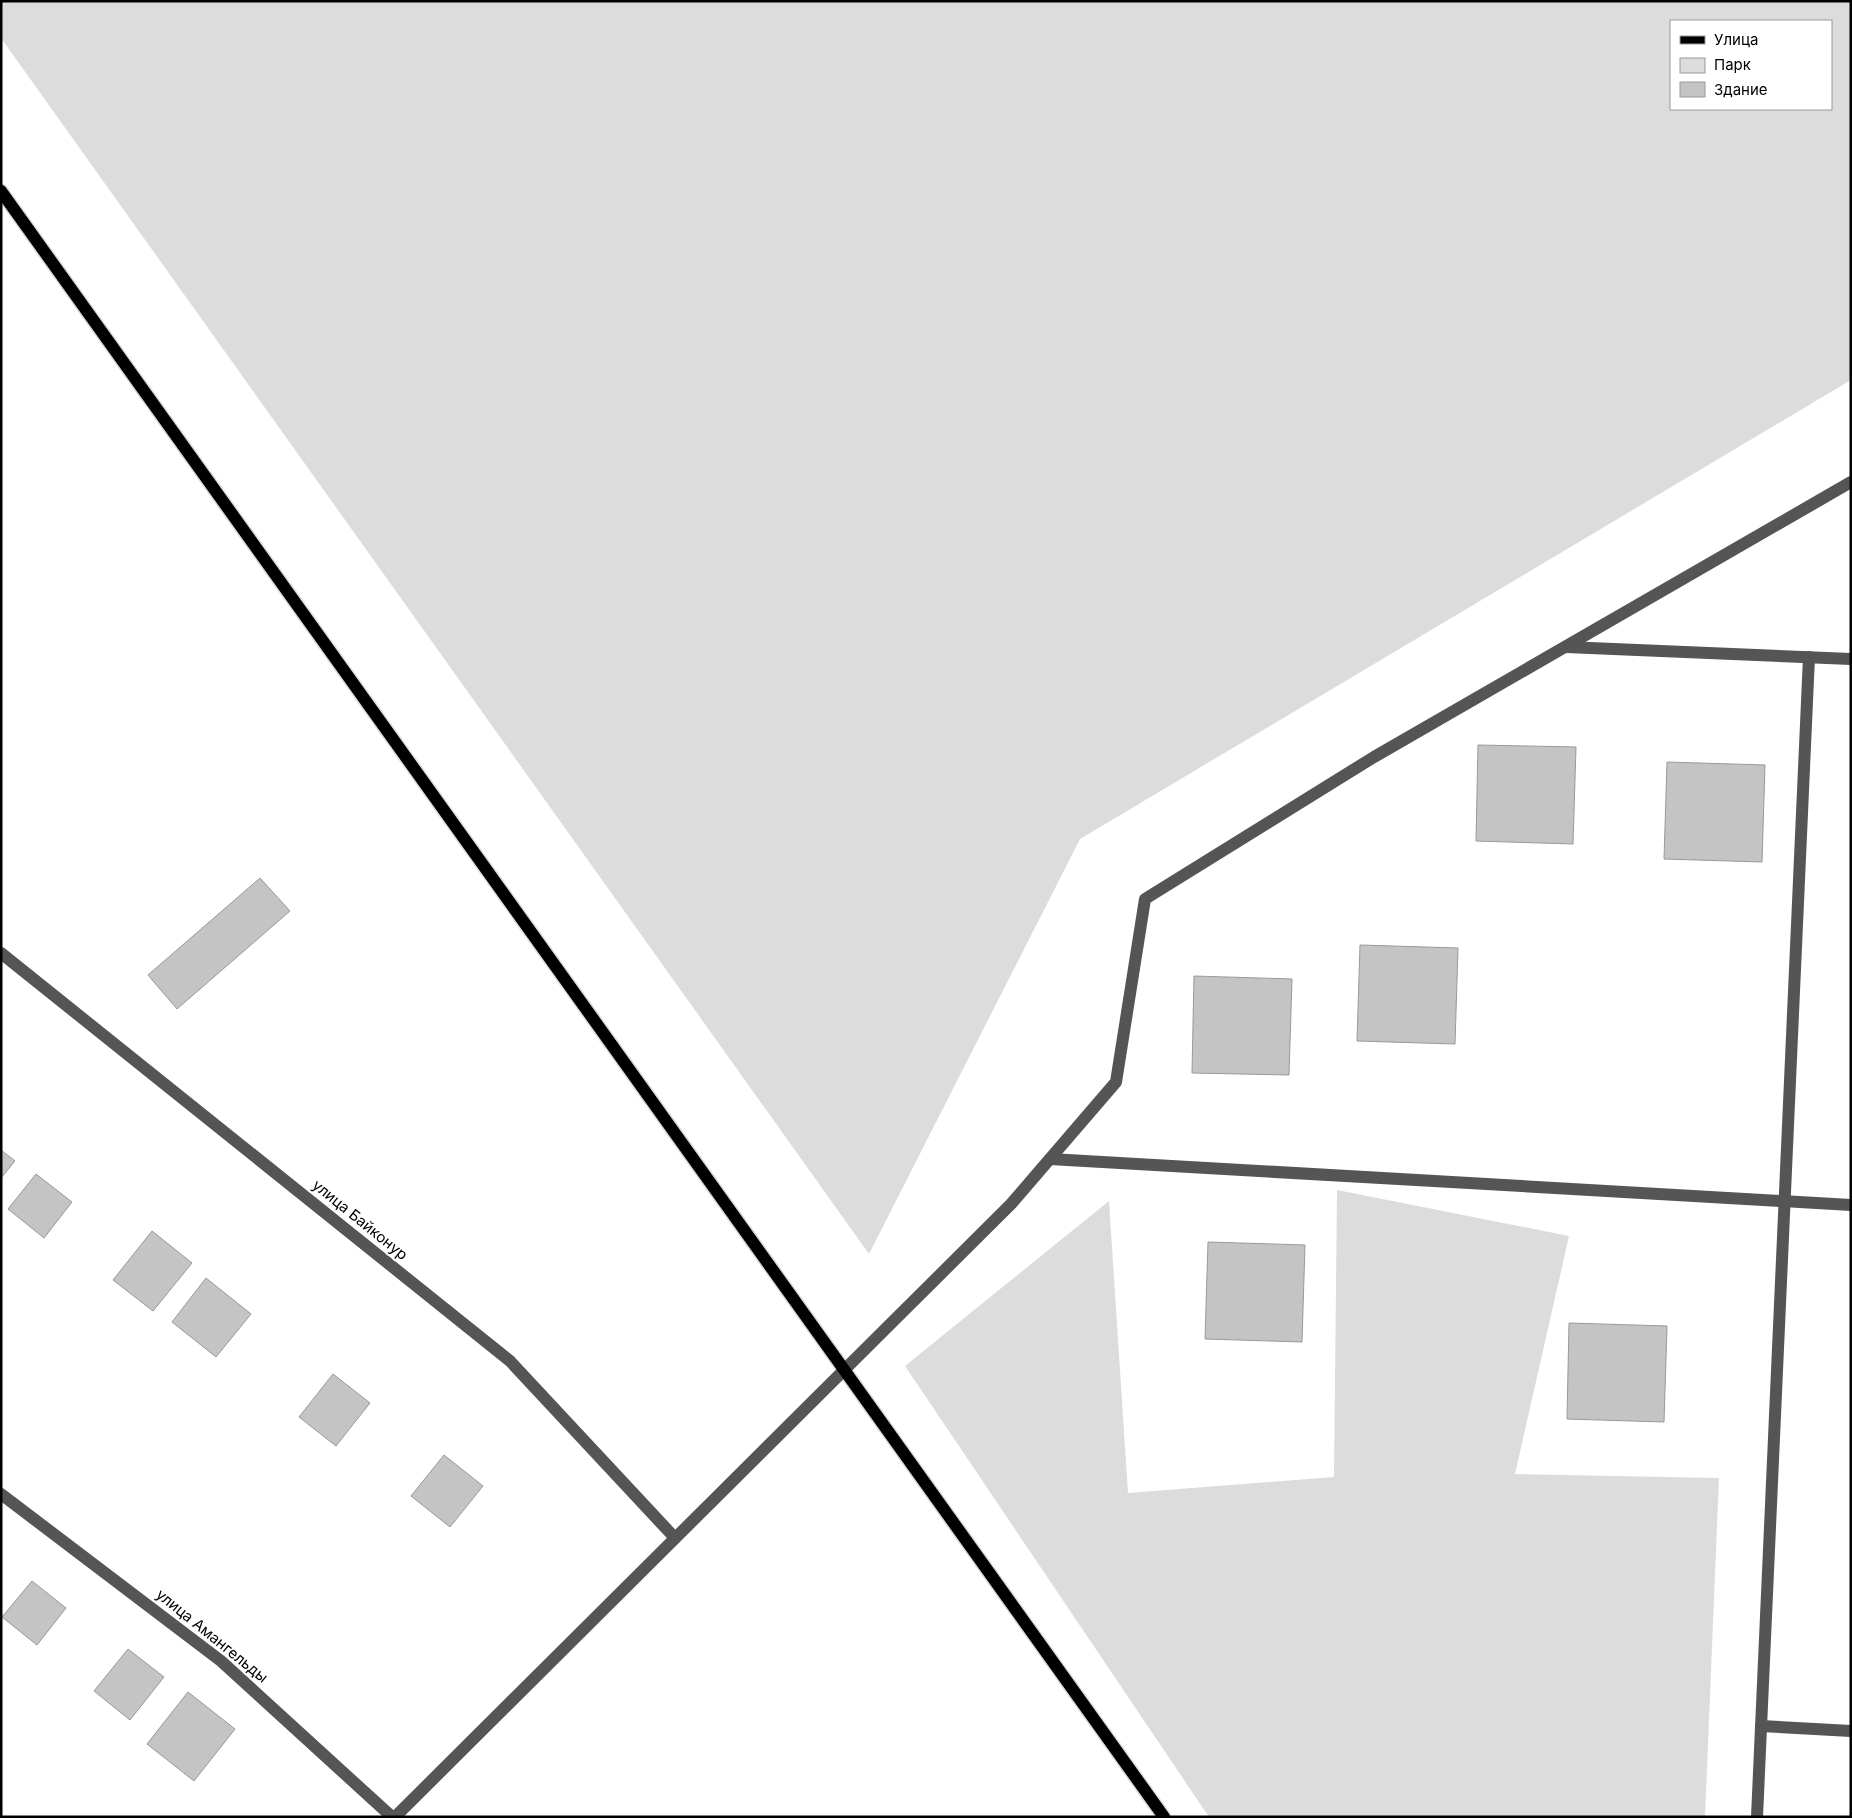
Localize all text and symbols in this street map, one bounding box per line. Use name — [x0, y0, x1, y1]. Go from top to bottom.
legend — [1670, 20, 1832, 110]
text: Улица — [1714, 30, 1758, 49]
text: Парк — [1714, 55, 1751, 74]
text: Здание — [1714, 80, 1768, 99]
street label: улица Байконур — [309, 1175, 412, 1264]
street label: улица Амангельды — [153, 1585, 272, 1687]

